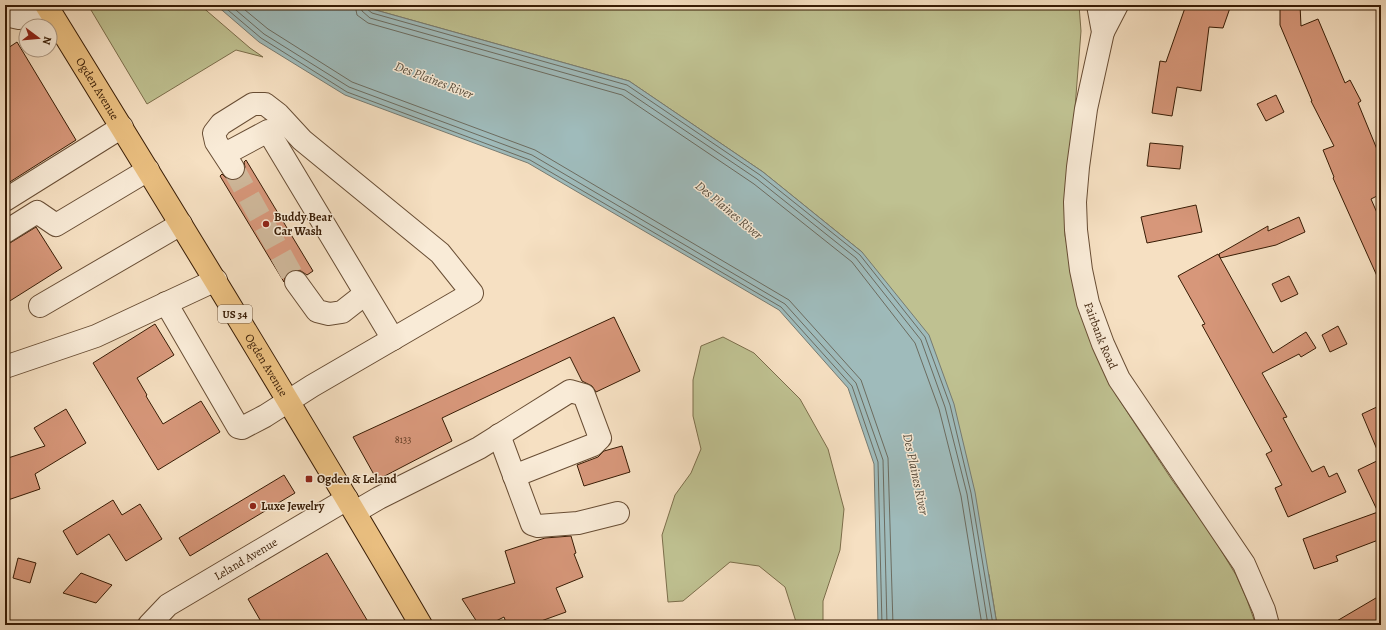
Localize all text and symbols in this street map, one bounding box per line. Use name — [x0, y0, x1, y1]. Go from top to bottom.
north arrow — [18, 18, 58, 58]
text: N — [39, 35, 55, 47]
street label: Ogden Avenue — [72, 54, 123, 123]
water label: Des Plaines River — [392, 57, 476, 103]
water label: Des Plaines River — [692, 177, 766, 243]
place label: Buddy Bear Car Wash — [274, 209, 332, 239]
marker: Buddy Bear Car Wash — [261, 219, 271, 229]
street label: Fairbank Road — [1080, 300, 1122, 372]
road number: US 34 — [218, 305, 252, 323]
street label: Ogden Avenue — [241, 330, 291, 399]
water label: Des Plaines River — [899, 432, 933, 517]
house number: 8133 — [395, 433, 411, 446]
place label: Ogden & Leland — [317, 471, 397, 487]
marker: Ogden & Leland — [304, 474, 314, 484]
place label: Luxe Jewelry — [261, 498, 325, 514]
marker: Luxe Jewelry — [248, 501, 258, 511]
street label: Leland Avenue — [211, 534, 281, 584]

